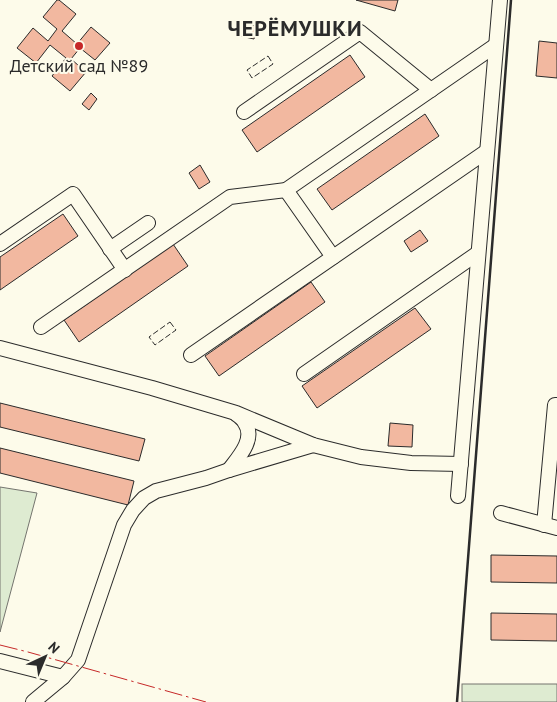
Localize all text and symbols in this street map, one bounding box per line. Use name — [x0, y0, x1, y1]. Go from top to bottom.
district label: ЧЕРЁМУШКИ — [227, 14, 363, 42]
marker: Детский сад №89 — [73, 40, 85, 52]
place label: Детский сад №89 — [10, 54, 148, 77]
north arrow — [20, 632, 70, 682]
text: N — [44, 638, 64, 657]

